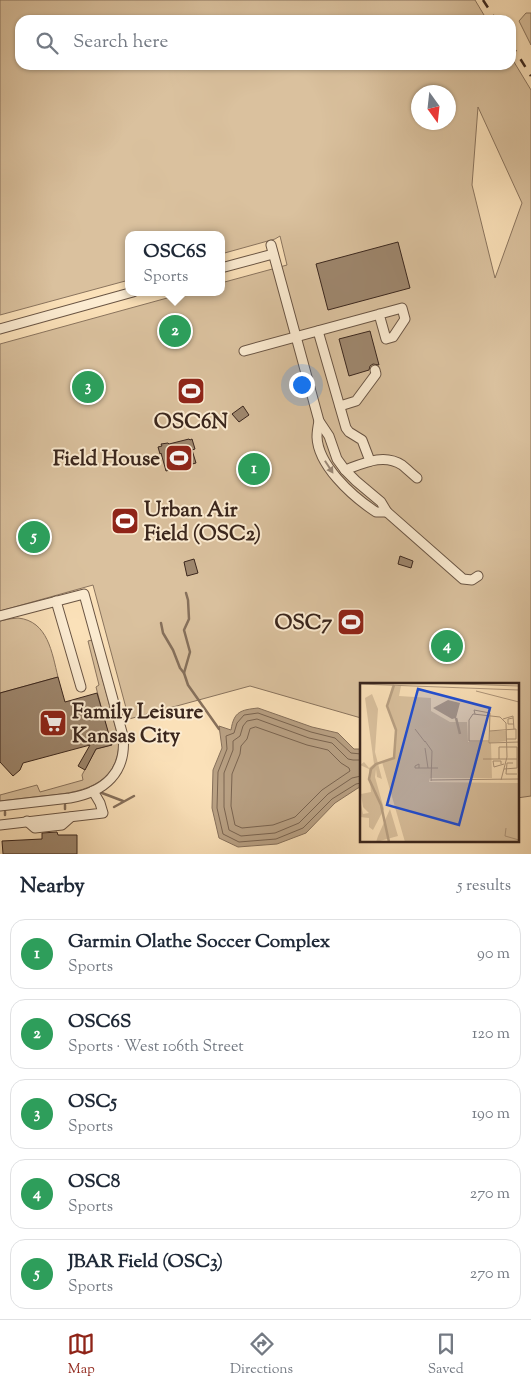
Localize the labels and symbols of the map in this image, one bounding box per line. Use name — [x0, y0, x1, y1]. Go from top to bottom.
north arrow — [411, 85, 456, 130]
pin: 2 — [159, 312, 191, 350]
pin: 3 — [72, 368, 104, 406]
your location — [289, 372, 315, 398]
sports icon: OSC6N — [176, 376, 206, 406]
place label: OSC6N — [154, 408, 228, 438]
sports icon: Field House — [164, 443, 194, 473]
place label: Field House — [53, 445, 160, 475]
pin: 1 — [238, 450, 270, 488]
one-way arrow — [324, 460, 334, 474]
place label: Urban Air Field (OSC2) — [144, 496, 261, 550]
sports icon: Urban Air Field (OSC2) — [110, 506, 140, 536]
pin: 5 — [18, 518, 50, 556]
sports icon: OSC7 — [336, 607, 366, 637]
place label: OSC7 — [274, 609, 332, 639]
pin: 4 — [431, 627, 463, 665]
inset map — [360, 683, 518, 842]
place label: Family Leisure Kansas City — [72, 698, 204, 752]
supermarket icon: Family Leisure Kansas City — [38, 708, 68, 738]

